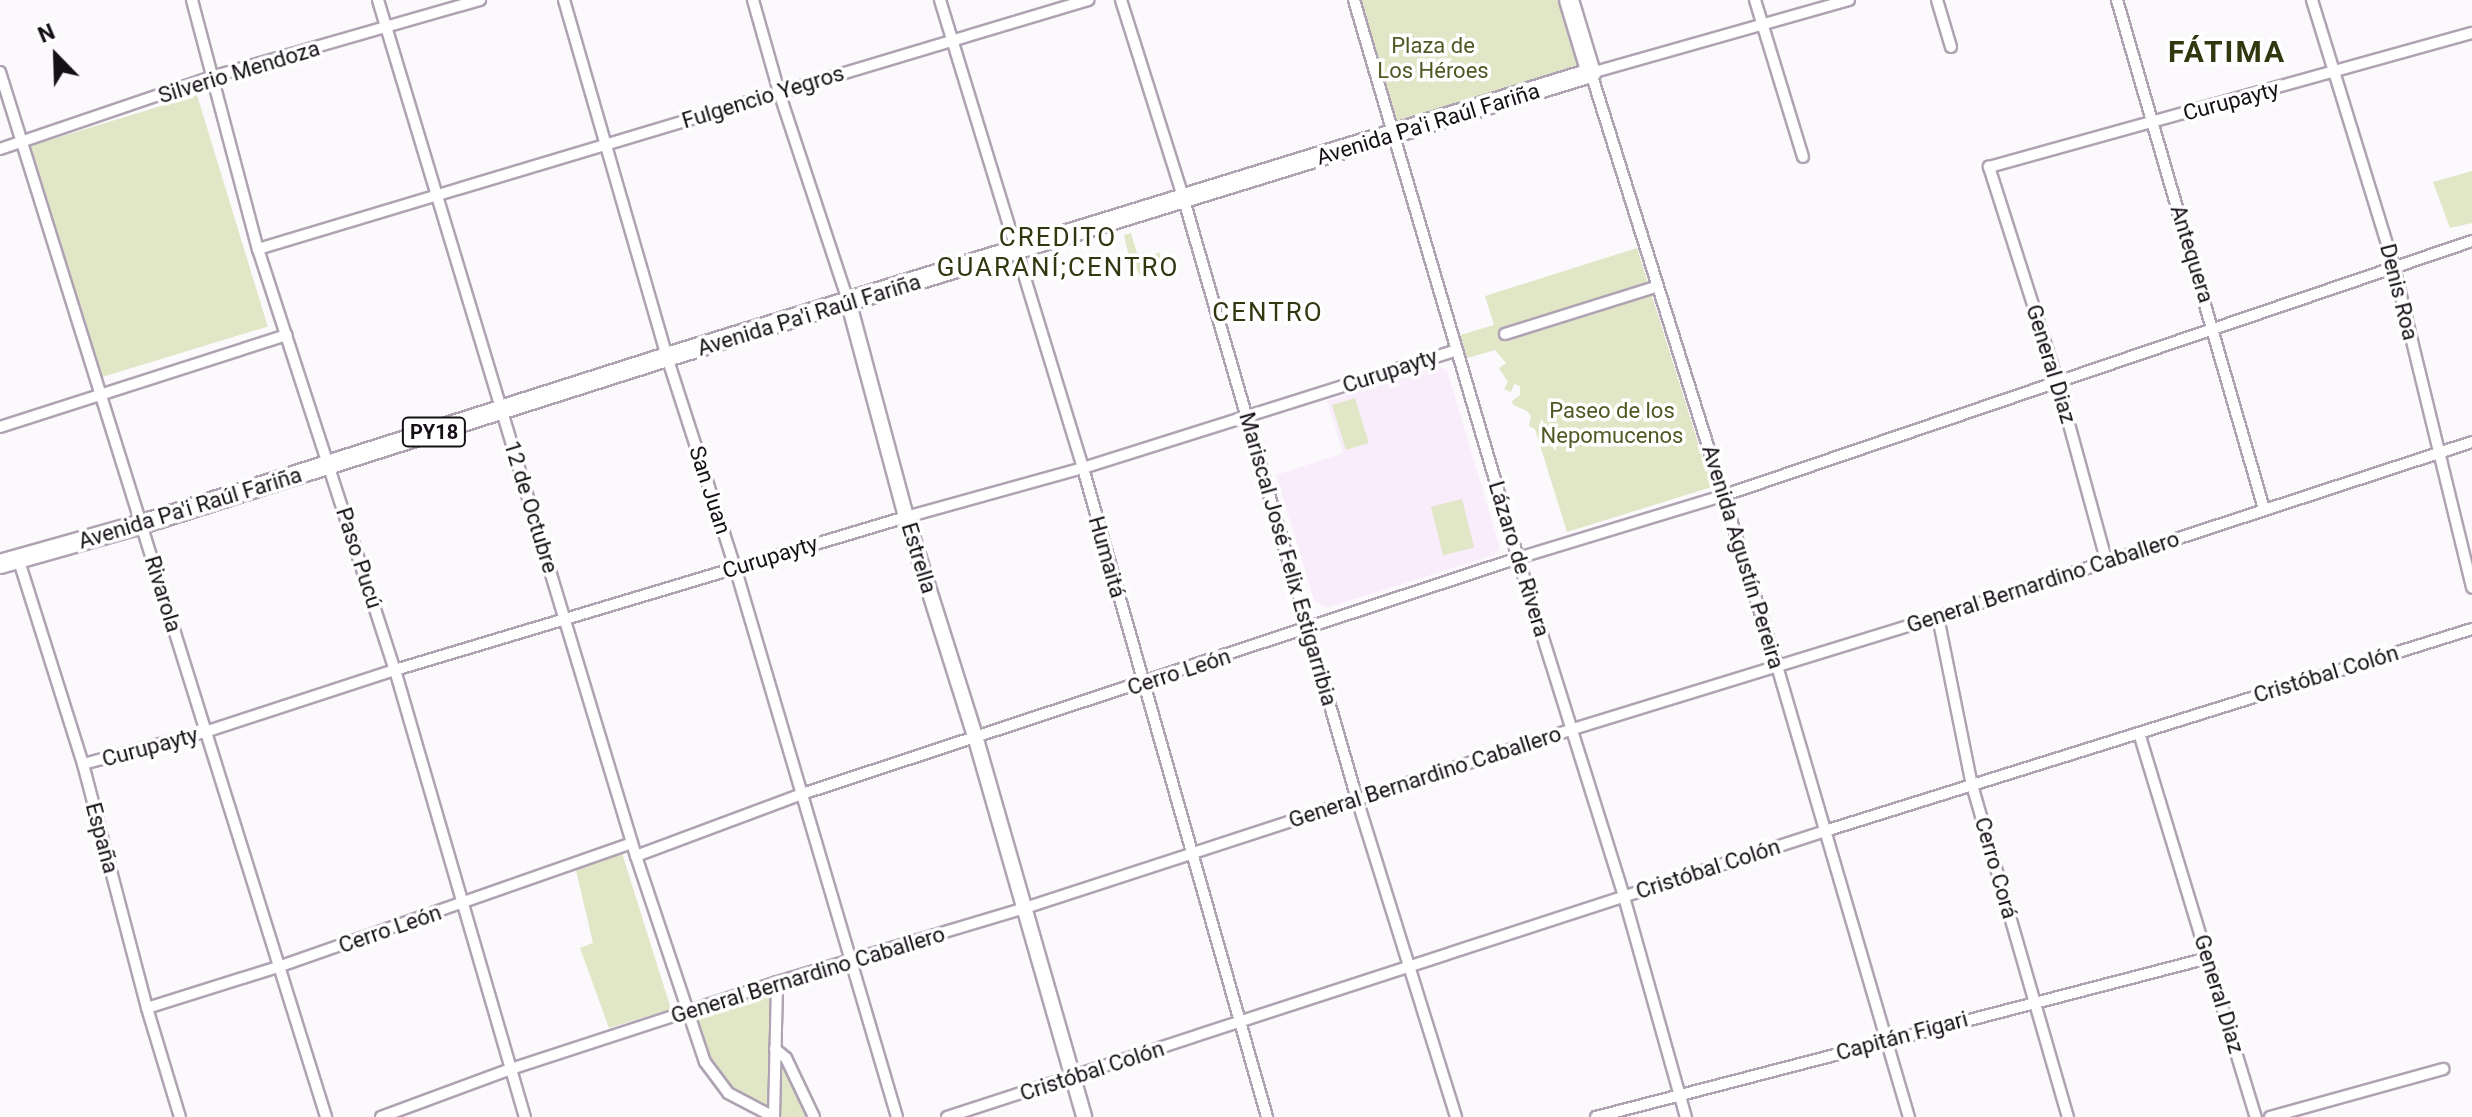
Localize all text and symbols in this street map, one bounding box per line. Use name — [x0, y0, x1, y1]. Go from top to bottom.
north arrow — [16, 16, 96, 96]
text: N — [34, 19, 58, 48]
park label: Plaza de Los Héroes — [1377, 32, 1489, 84]
district label: FÁTIMA — [2168, 34, 2286, 70]
street label: Silverio Mendoza — [155, 35, 323, 109]
street label: Fulgencio Yegros — [679, 60, 847, 134]
street label: Curupayty — [2180, 76, 2282, 126]
street label: Avenida Pa'i Raúl Fariña — [1313, 77, 1543, 171]
street label: Antequera — [2165, 202, 2219, 306]
district label: CREDITO GUARANÍ;CENTRO — [937, 222, 1179, 284]
street label: Denis Roa — [2374, 241, 2424, 343]
street label: Avenida Pa'i Raúl Fariña — [694, 268, 924, 362]
district label: CENTRO — [1212, 297, 1324, 329]
street label: General Diaz — [2020, 301, 2082, 427]
street label: Curupayty — [1339, 343, 1441, 399]
park label: Paseo de los Nepomucenos — [1541, 397, 1683, 448]
street label: Mariscal José Felix Estigarribia — [1233, 409, 1343, 709]
road number: PY18 — [400, 416, 468, 448]
street label: 12 de Octubre — [498, 438, 564, 576]
street label: Avenida Agustín Pereira — [1696, 442, 1790, 672]
street label: San Juan — [683, 443, 737, 537]
street label: Avenida Pa'i Raúl Fariña — [75, 461, 305, 555]
street label: Lázaro de Rivera — [1483, 478, 1555, 640]
street label: Paso Pucú — [330, 504, 388, 612]
street label: Humaitá — [1083, 513, 1131, 601]
street label: Estrella — [896, 519, 942, 597]
street label: General Bernardino Caballero — [1903, 525, 2183, 639]
street label: Curupayty — [719, 530, 821, 584]
street label: Rivarola — [139, 553, 187, 635]
street label: Cristóbal Colón — [2250, 639, 2402, 709]
street label: Cerro León — [1124, 643, 1234, 701]
street label: General Bernardino Caballero — [1285, 720, 1565, 834]
street label: Curupayty — [99, 722, 201, 772]
street label: España — [80, 800, 124, 876]
street label: Cerro Corá — [1969, 814, 2023, 922]
street label: Cristóbal Colón — [1633, 833, 1783, 905]
street label: Cerro León — [335, 899, 445, 959]
street label: General Bernardino Caballero — [668, 921, 948, 1029]
street label: General Diaz — [2188, 931, 2250, 1057]
street label: Capitán Figari — [1833, 1006, 1971, 1066]
street label: Cristóbal Colón — [1017, 1035, 1167, 1107]

